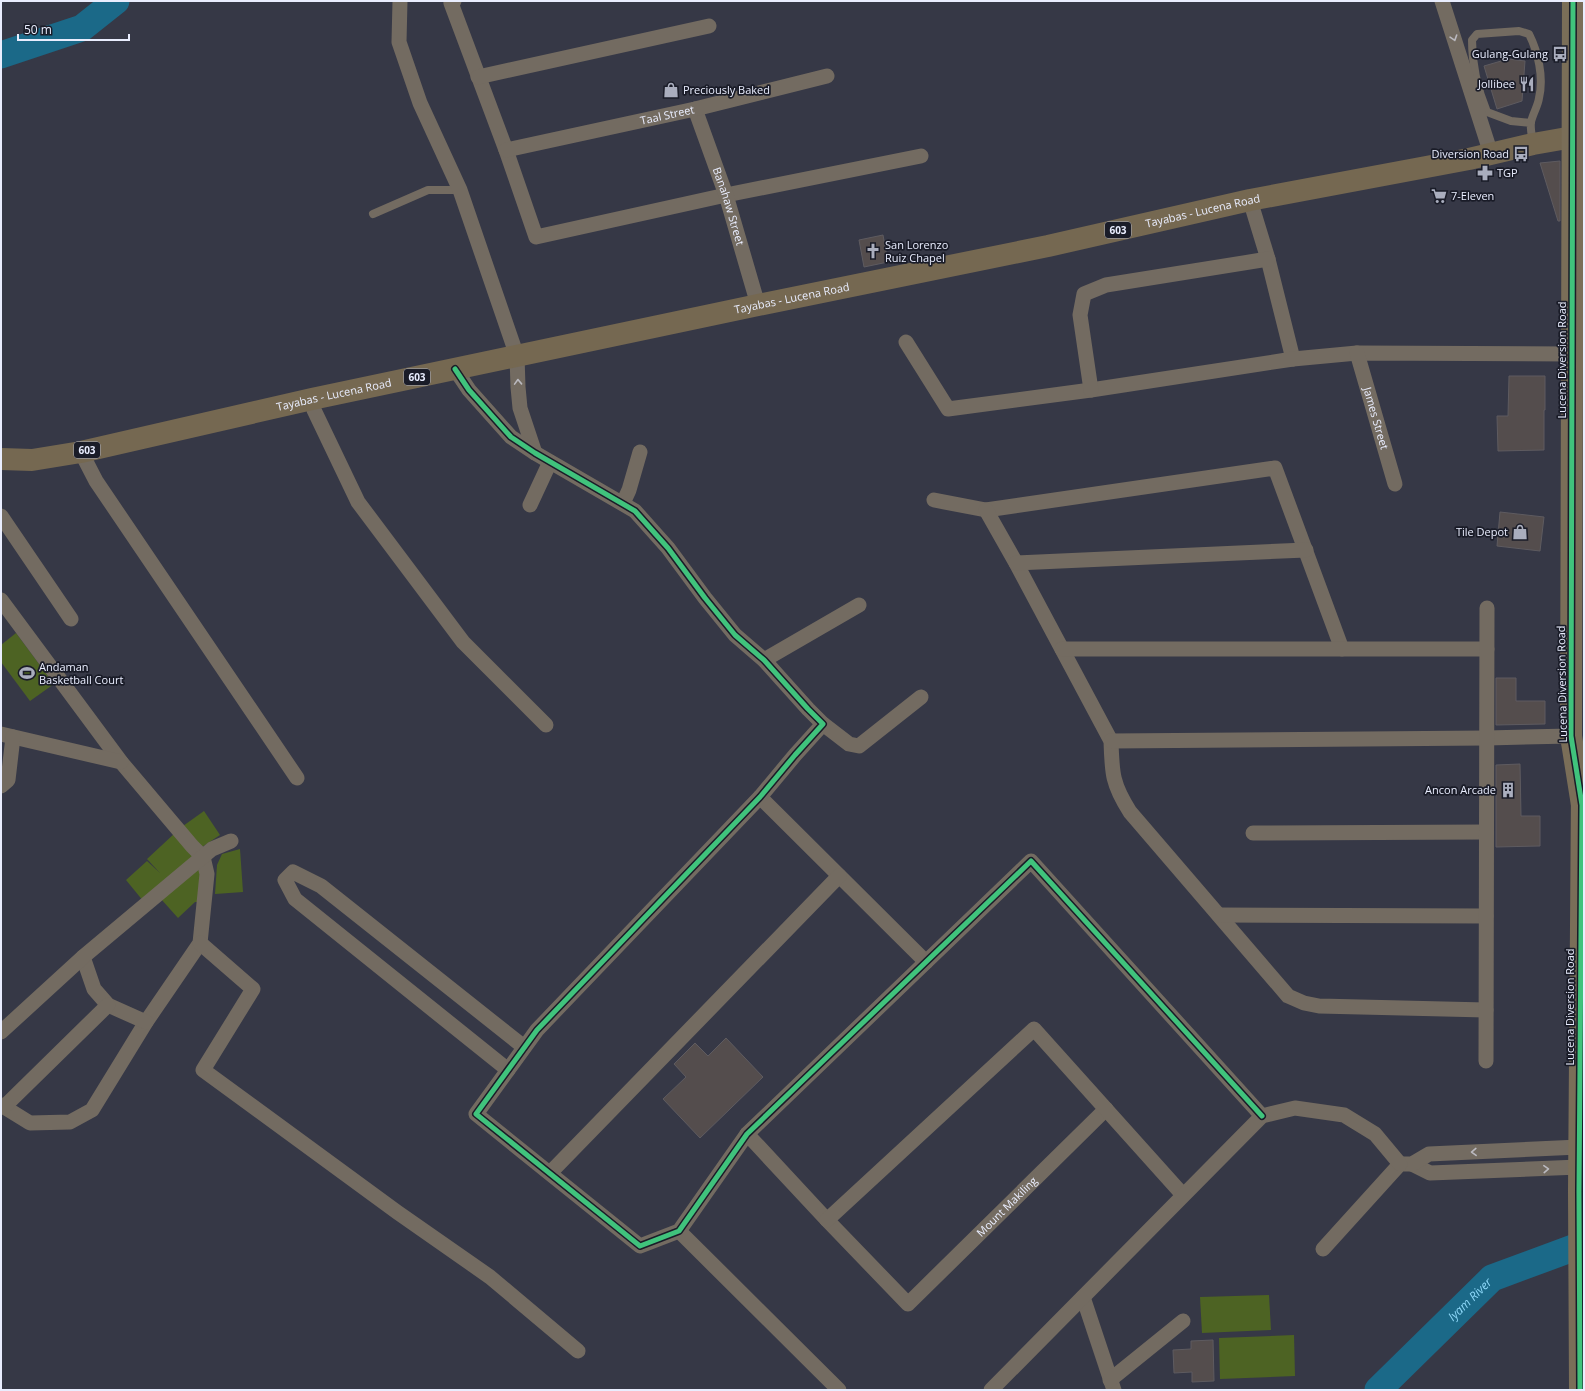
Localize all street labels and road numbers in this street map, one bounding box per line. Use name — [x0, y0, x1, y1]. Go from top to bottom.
street label: Taal Street — [639, 101, 696, 128]
street label: Banahaw Street — [710, 165, 748, 247]
street label: Tayabas - Lucena Road — [1144, 190, 1261, 231]
road number: 603 — [1105, 222, 1131, 238]
street label: Tayabas - Lucena Road — [733, 279, 851, 317]
street label: Lucena Diversion Road — [1554, 301, 1569, 419]
road number: 603 — [404, 369, 430, 385]
street label: Tayabas - Lucena Road — [275, 374, 393, 414]
street label: James Street — [1360, 384, 1393, 451]
road number: 603 — [74, 442, 100, 458]
street label: Lucena Diversion Road — [1553, 625, 1570, 743]
street label: Lucena Diversion Road — [1562, 948, 1577, 1066]
street label: Mount Makiling — [973, 1173, 1040, 1240]

